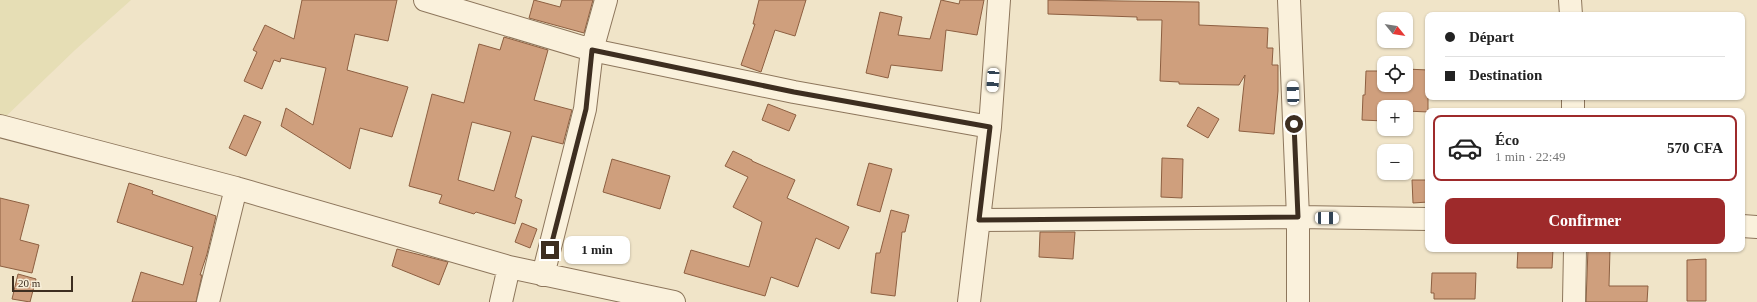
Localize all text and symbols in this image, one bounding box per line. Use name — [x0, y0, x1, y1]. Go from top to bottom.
north arrow — [1377, 12, 1413, 48]
map controls — [1377, 12, 1413, 180]
text: Départ — [1469, 29, 1514, 45]
button: locate — [1377, 56, 1413, 92]
text: Destination — [1469, 67, 1542, 83]
car — [986, 68, 1000, 92]
car — [1287, 81, 1299, 105]
button: + — [1377, 100, 1413, 136]
route start — [1285, 115, 1303, 133]
icon: car — [1447, 130, 1483, 166]
text: Éco — [1495, 132, 1519, 148]
text: 570 CFA — [1667, 140, 1723, 156]
button: − — [1377, 144, 1413, 180]
text: 1 min · 22:49 — [1495, 149, 1565, 164]
button: Confirmer — [1445, 198, 1725, 244]
car — [1315, 212, 1339, 224]
callout: 1 min — [564, 236, 630, 264]
route end — [541, 241, 559, 259]
text: 1 min — [581, 242, 613, 257]
scale bar — [12, 274, 73, 293]
text: 20 m — [18, 277, 40, 289]

